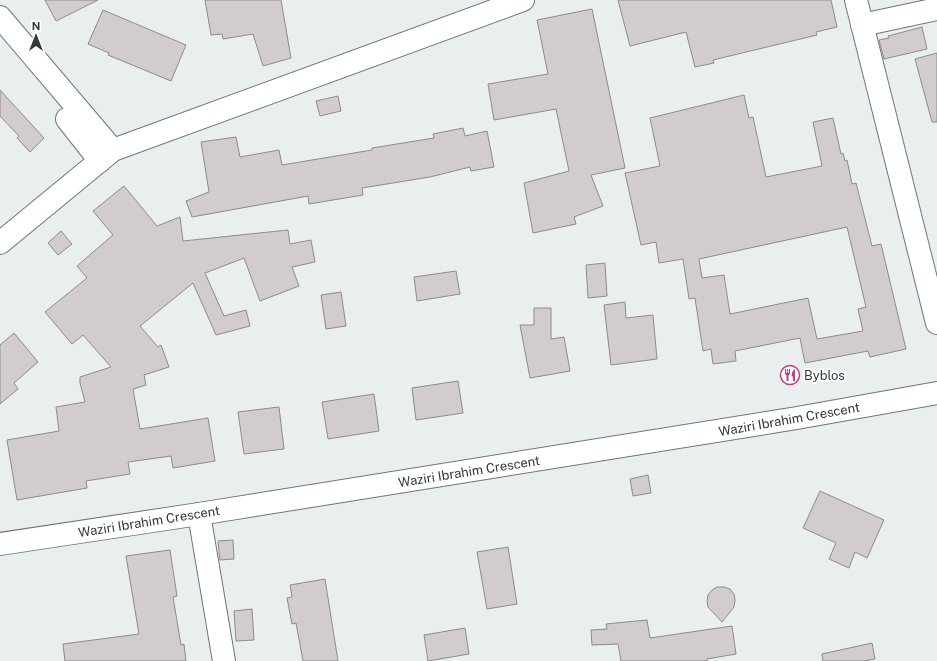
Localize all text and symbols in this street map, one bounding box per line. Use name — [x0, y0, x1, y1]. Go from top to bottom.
north arrow — [16, 16, 56, 56]
text: N — [32, 20, 40, 32]
restaurant icon: Byblos — [779, 364, 801, 386]
place label: Byblos — [804, 368, 845, 383]
street label: Waziri Ibrahim Crescent — [717, 400, 861, 439]
street label: Waziri Ibrahim Crescent — [397, 453, 541, 490]
street label: Waziri Ibrahim Crescent — [77, 503, 221, 540]

